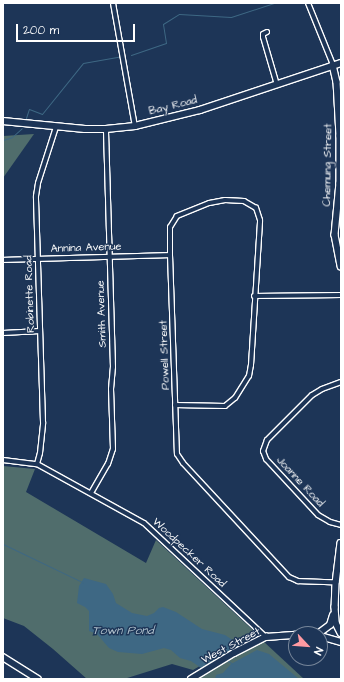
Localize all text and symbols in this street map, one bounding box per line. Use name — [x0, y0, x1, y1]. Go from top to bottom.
scale bar — [18, 16, 137, 42]
text: 200 m — [23, 22, 59, 39]
street label: Bay Road — [148, 94, 198, 118]
street label: Chemung Street — [321, 123, 335, 207]
street label: Annina Avenue — [50, 240, 122, 256]
street label: Robinette Road — [22, 255, 38, 333]
street label: Smith Avenue — [94, 280, 110, 348]
street label: Powell Street — [157, 320, 173, 390]
street label: Joanne Road — [273, 454, 327, 510]
street label: Woodpecker Road — [149, 515, 229, 591]
water label: Town Pond — [92, 624, 154, 638]
street label: West Street — [199, 625, 263, 667]
north arrow — [288, 626, 328, 666]
text: N — [310, 645, 327, 657]

